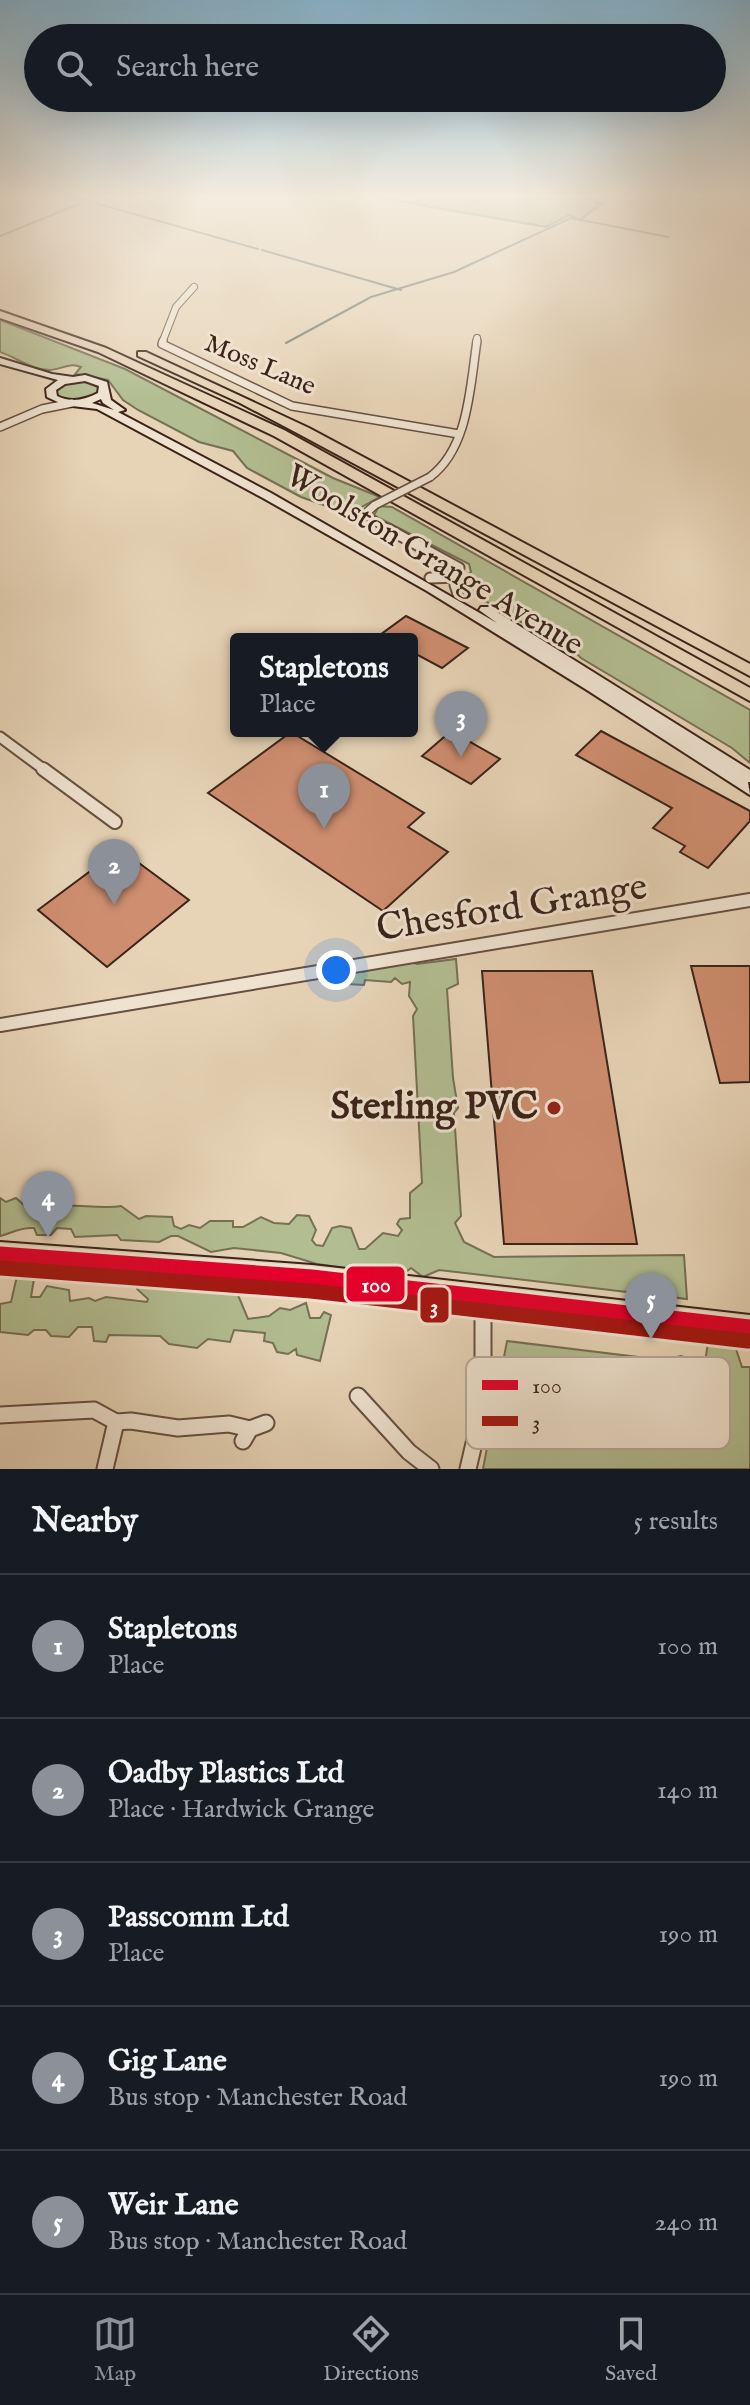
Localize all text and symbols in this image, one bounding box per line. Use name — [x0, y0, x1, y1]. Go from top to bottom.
search box — [24, 24, 726, 112]
icon: search — [52, 46, 96, 90]
text: Search here — [116, 49, 259, 87]
street label: Moss Lane — [199, 327, 321, 403]
street label: Woolston Grange Avenue — [278, 456, 590, 666]
popup — [230, 633, 418, 737]
text: Stapletons — [259, 650, 389, 688]
text: Place — [259, 688, 316, 721]
pin: 3 — [435, 691, 487, 757]
pin: 1 — [298, 763, 350, 829]
pin: 2 — [88, 839, 140, 905]
street label: Chesford Grange — [373, 864, 651, 954]
your location — [316, 950, 356, 990]
place label: Sterling PVC — [331, 1084, 538, 1132]
marker: Sterling PVC — [545, 1099, 563, 1117]
pin: 4 — [22, 1171, 74, 1237]
line badge: 100 — [345, 1265, 406, 1303]
text: 100 — [361, 1272, 391, 1300]
pin: 5 — [625, 1273, 677, 1339]
line badge: 3 — [419, 1286, 450, 1324]
text: 3 — [430, 1293, 438, 1321]
legend — [466, 1357, 730, 1449]
text: 100 — [532, 1373, 562, 1401]
text: 3 — [532, 1409, 540, 1437]
text: Nearby — [32, 1500, 138, 1543]
text: 5 results — [634, 1505, 718, 1538]
text: Stapletons — [108, 1611, 237, 1649]
text: 1 — [53, 1630, 63, 1663]
text: 100 m — [657, 1630, 718, 1663]
text: Place — [108, 1649, 164, 1682]
text: Oadby Plastics Ltd — [108, 1755, 344, 1793]
text: 2 — [52, 1774, 64, 1807]
text: 140 m — [657, 1774, 718, 1807]
text: Place · Hardwick Grange — [108, 1793, 374, 1826]
text: Passcomm Ltd — [108, 1899, 289, 1937]
text: 3 — [53, 1918, 63, 1951]
text: 190 m — [658, 1918, 718, 1951]
text: Place — [108, 1937, 164, 1970]
text: Gig Lane — [108, 2043, 227, 2081]
text: 4 — [52, 2062, 64, 2095]
text: 190 m — [658, 2062, 718, 2095]
text: Bus stop · Manchester Road — [108, 2081, 407, 2114]
text: Weir Lane — [108, 2187, 239, 2225]
text: 5 — [53, 2206, 63, 2239]
text: 240 m — [655, 2206, 718, 2239]
text: Bus stop · Manchester Road — [108, 2225, 407, 2258]
tab: Map — [93, 2312, 137, 2388]
tab: Directions — [323, 2312, 419, 2388]
tab: Saved — [605, 2312, 657, 2388]

